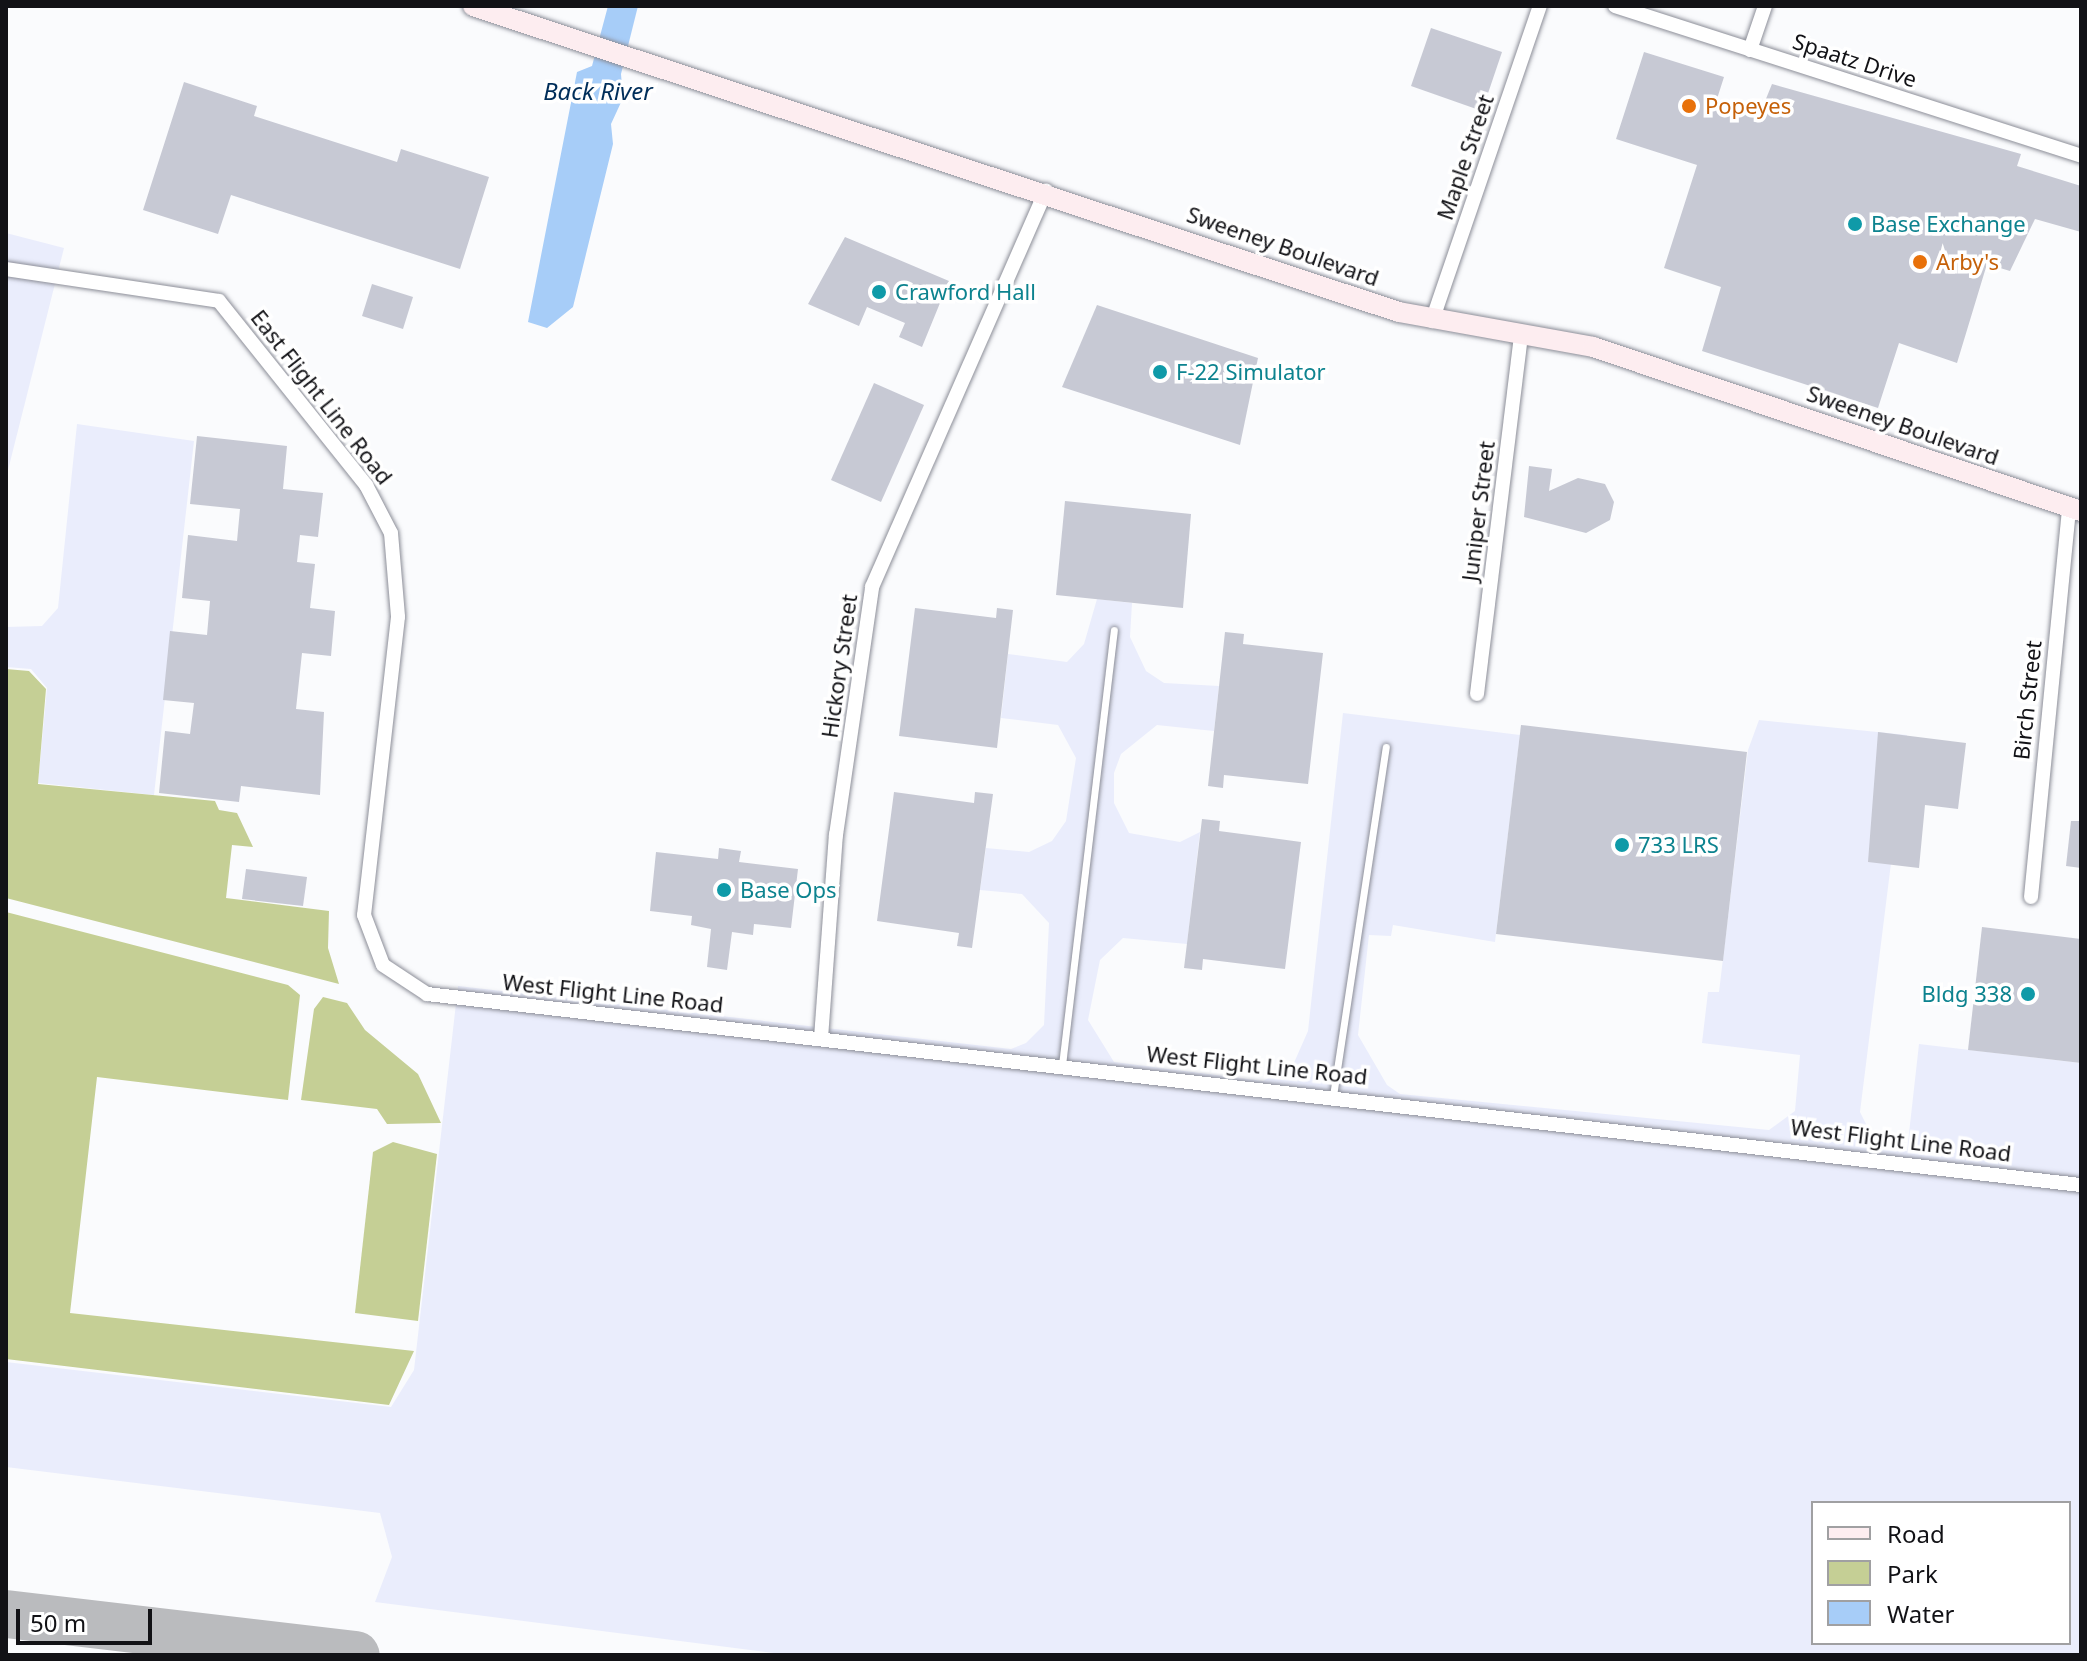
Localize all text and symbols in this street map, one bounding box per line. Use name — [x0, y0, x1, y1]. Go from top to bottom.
street label: Spaatz Drive — [1790, 28, 1920, 92]
water label: Back River — [543, 77, 653, 105]
street label: Maple Street — [1431, 91, 1499, 223]
place label: Popeyes — [1705, 93, 1791, 119]
marker: Popeyes — [1680, 97, 1698, 115]
street label: Sweeney Boulevard — [1184, 201, 1382, 291]
place label: Base Exchange — [1871, 211, 2026, 237]
marker: Base Exchange — [1846, 215, 1864, 233]
place label: Arby's — [1936, 249, 1999, 275]
marker: Arby's — [1911, 253, 1929, 271]
place label: Crawford Hall — [895, 279, 1036, 305]
marker: Crawford Hall — [870, 283, 888, 301]
street label: East Flight Line Road — [246, 305, 398, 489]
place label: F-22 Simulator — [1176, 359, 1326, 385]
marker: F-22 Simulator — [1151, 363, 1169, 381]
street label: Sweeney Boulevard — [1804, 380, 2002, 470]
street label: Juniper Street — [1456, 439, 1500, 583]
street label: Hickory Street — [816, 592, 862, 740]
street label: Birch Street — [2008, 639, 2046, 761]
place label: 733 LRS — [1638, 832, 1719, 858]
marker: 733 LRS — [1613, 836, 1631, 854]
place label: Base Ops — [740, 877, 837, 903]
marker: Base Ops — [715, 881, 733, 899]
street label: West Flight Line Road — [501, 968, 725, 1018]
place label: Bldg 338 — [1921, 981, 2012, 1007]
marker: Bldg 338 — [2019, 985, 2037, 1003]
street label: West Flight Line Road — [1145, 1040, 1369, 1090]
street label: West Flight Line Road — [1789, 1113, 2013, 1167]
legend — [1811, 1501, 2071, 1645]
text: Road — [1887, 1517, 1945, 1550]
text: Park — [1887, 1557, 1938, 1590]
scale bar — [20, 1593, 156, 1643]
text: Water — [1887, 1597, 1954, 1630]
text: 50 m — [30, 1606, 86, 1639]

